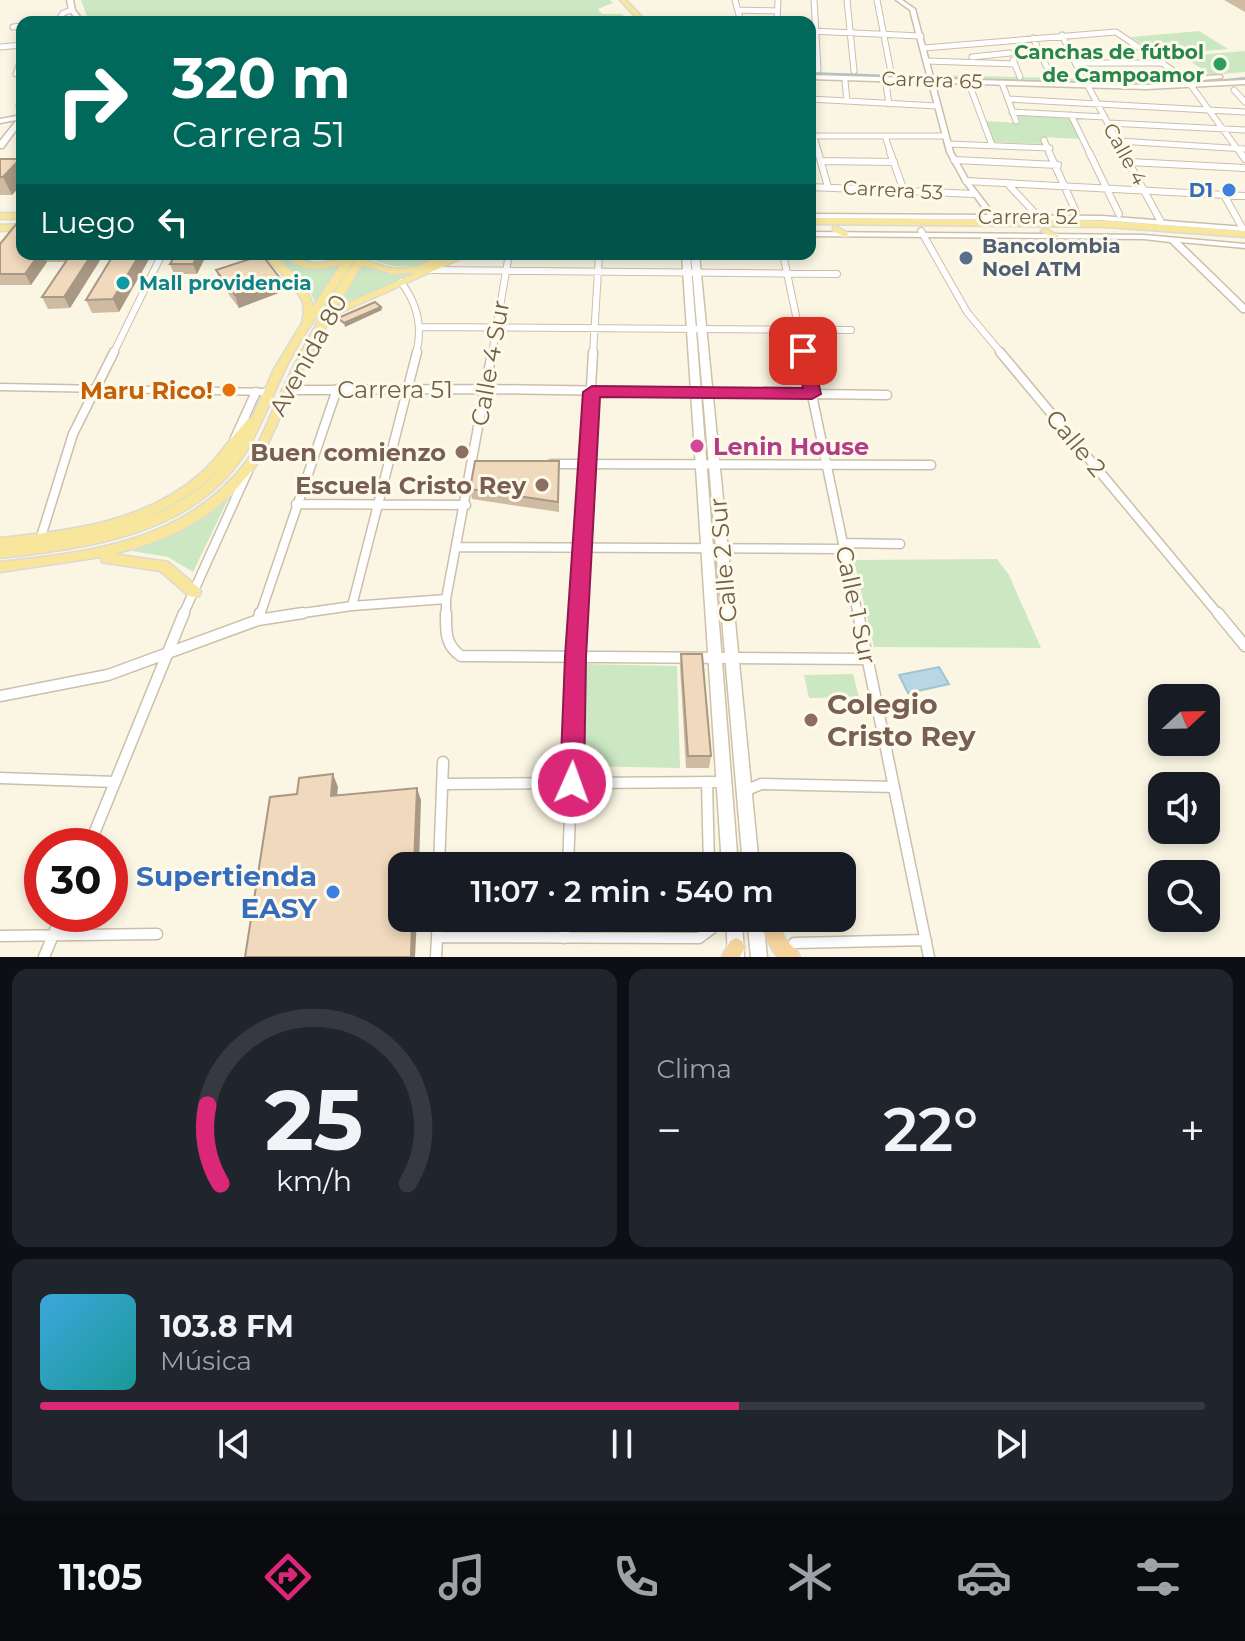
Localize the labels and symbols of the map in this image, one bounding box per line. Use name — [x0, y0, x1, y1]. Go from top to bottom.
place label: Canchas de fútbol de Campoamor — [1014, 40, 1204, 87]
marker: Canchas de fútbol de Campoamor — [1211, 55, 1229, 73]
street label: Carrera 65 — [881, 66, 983, 94]
street label: Calle 4 — [1098, 119, 1152, 189]
street label: Carrera 53 — [842, 175, 944, 205]
place label: D1 — [1189, 178, 1213, 202]
marker: D1 — [1220, 181, 1238, 199]
street label: Carrera 52 — [978, 205, 1078, 229]
place label: Bancolombia Noel ATM — [982, 234, 1121, 281]
marker: Bancolombia Noel ATM — [957, 249, 975, 267]
place label: Mall providencia — [139, 271, 312, 295]
marker: Mall providencia — [114, 274, 132, 292]
street label: Avenida 80 — [263, 289, 353, 421]
street label: Calle 4 Sur — [465, 298, 515, 428]
pin — [769, 317, 837, 385]
street label: Carrera 51 — [337, 375, 453, 404]
place label: Maru Rico! — [80, 376, 213, 405]
marker: Maru Rico! — [220, 381, 238, 399]
street label: Calle 2 — [1040, 404, 1112, 482]
place label: Lenin House — [713, 432, 869, 461]
marker: Lenin House — [688, 437, 706, 455]
place label: Buen comienzo — [250, 438, 446, 467]
marker: Buen comienzo — [453, 443, 471, 461]
place label: Escuela Cristo Rey — [295, 471, 527, 500]
marker: Escuela Cristo Rey — [533, 476, 551, 494]
street label: Calle 2 Sur — [703, 496, 743, 624]
street label: Calle 1 Sur — [829, 543, 883, 667]
north arrow — [1148, 684, 1220, 756]
place label: Colegio Cristo Rey — [827, 687, 976, 753]
marker: Colegio Cristo Rey — [802, 711, 820, 729]
position arrow — [530, 741, 614, 825]
speed limit sign: 30 — [24, 828, 128, 932]
place label: Supertienda EASY — [136, 859, 318, 925]
marker: Supertienda EASY — [324, 883, 342, 901]

